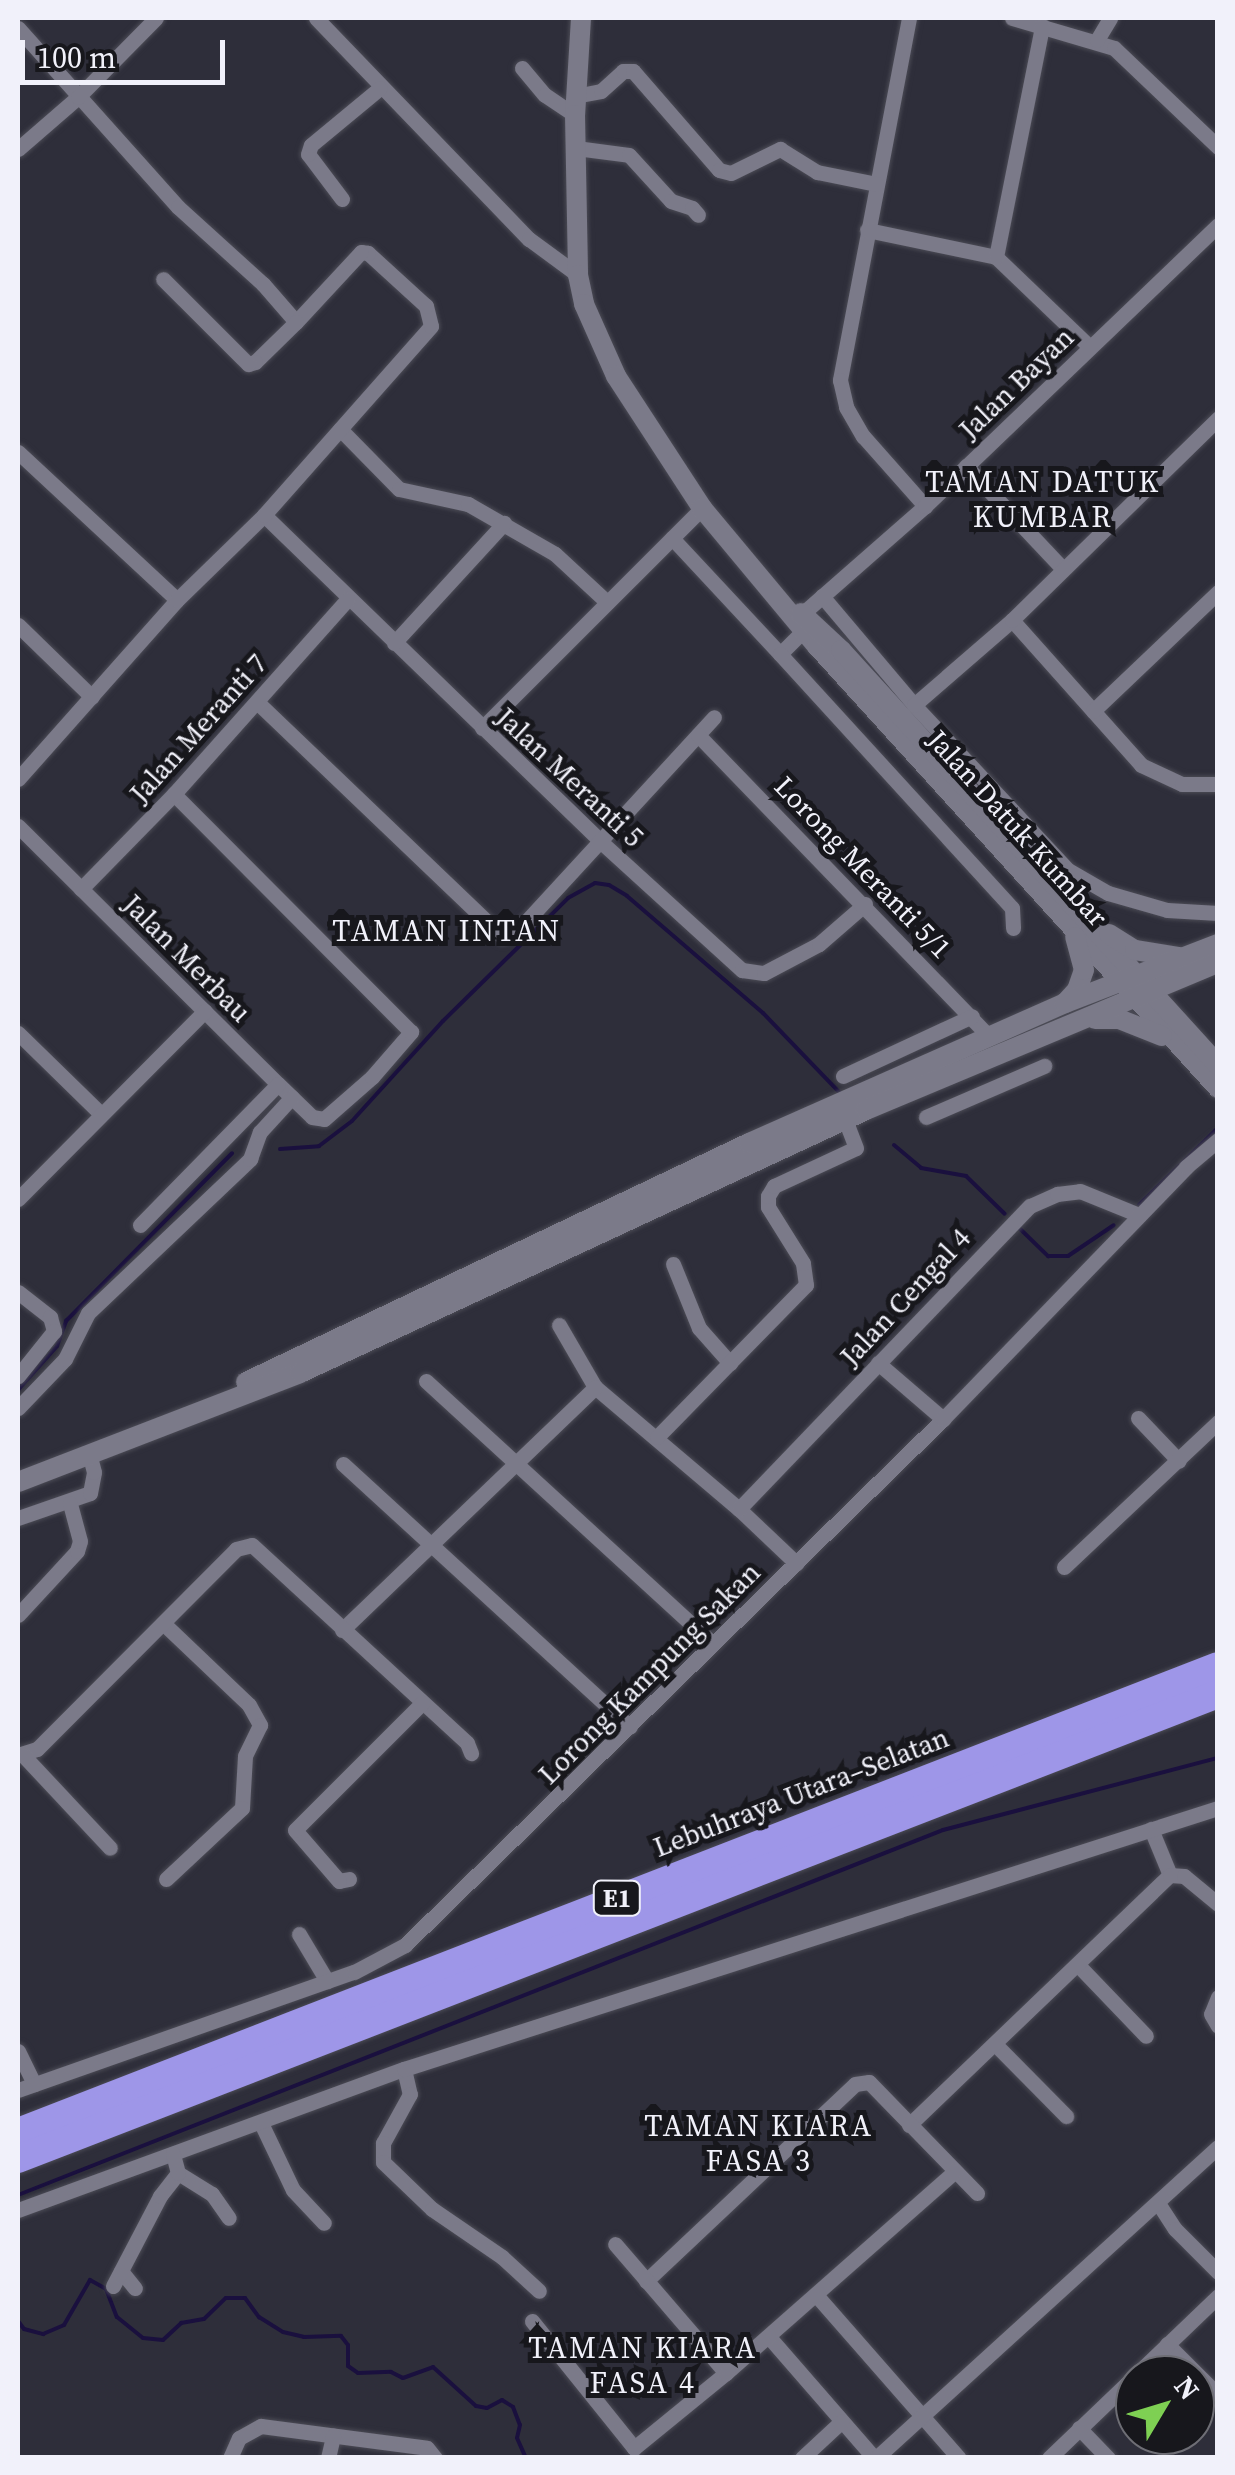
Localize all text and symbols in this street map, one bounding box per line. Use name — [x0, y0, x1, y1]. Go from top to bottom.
scale bar — [25, 20, 230, 82]
text: 100 m — [37, 37, 116, 78]
street label: Jalan Bayan — [952, 320, 1080, 446]
district label: TAMAN DATUK KUMBAR — [925, 464, 1161, 534]
street label: Jalan Meranti 7 — [122, 647, 274, 809]
street label: Jalan Meranti 5 — [489, 700, 651, 854]
street label: Jalan Datuk Kumbar — [921, 723, 1115, 933]
street label: Lorong Meranti 5/1 — [768, 769, 958, 965]
street label: Jalan Merbau — [116, 887, 258, 1029]
district label: TAMAN INTAN — [332, 913, 562, 949]
street label: Jalan Cengal 4 — [833, 1221, 977, 1373]
street label: Lorong Kampung Sakan — [531, 1555, 767, 1791]
street label: Lebuhraya Utara–Selatan — [649, 1720, 953, 1864]
road number: E1 — [592, 1878, 642, 1918]
district label: TAMAN KIARA FASA 3 — [644, 2108, 874, 2178]
district label: TAMAN KIARA FASA 4 — [528, 2330, 758, 2400]
north arrow — [1115, 2355, 1215, 2455]
text: N — [1166, 2368, 1208, 2407]

